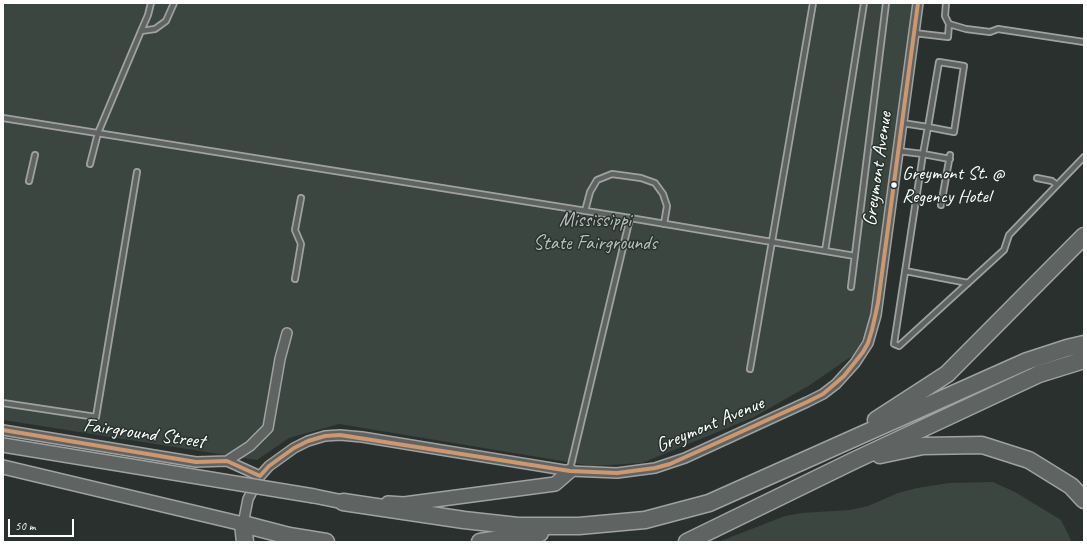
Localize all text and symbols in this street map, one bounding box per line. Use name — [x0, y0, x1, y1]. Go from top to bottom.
street label: Greymont Avenue — [858, 110, 898, 228]
place label: Greymont St. @ Regency Hotel — [902, 163, 1004, 207]
marker: Greymont St. @ Regency Hotel — [889, 180, 899, 190]
park label: Mississippi State Fairgrounds — [533, 209, 657, 256]
street label: Greymont Avenue — [652, 391, 768, 459]
street label: Fairground Street — [82, 414, 206, 454]
scale bar — [10, 511, 76, 537]
text: 50 m — [15, 518, 35, 534]

